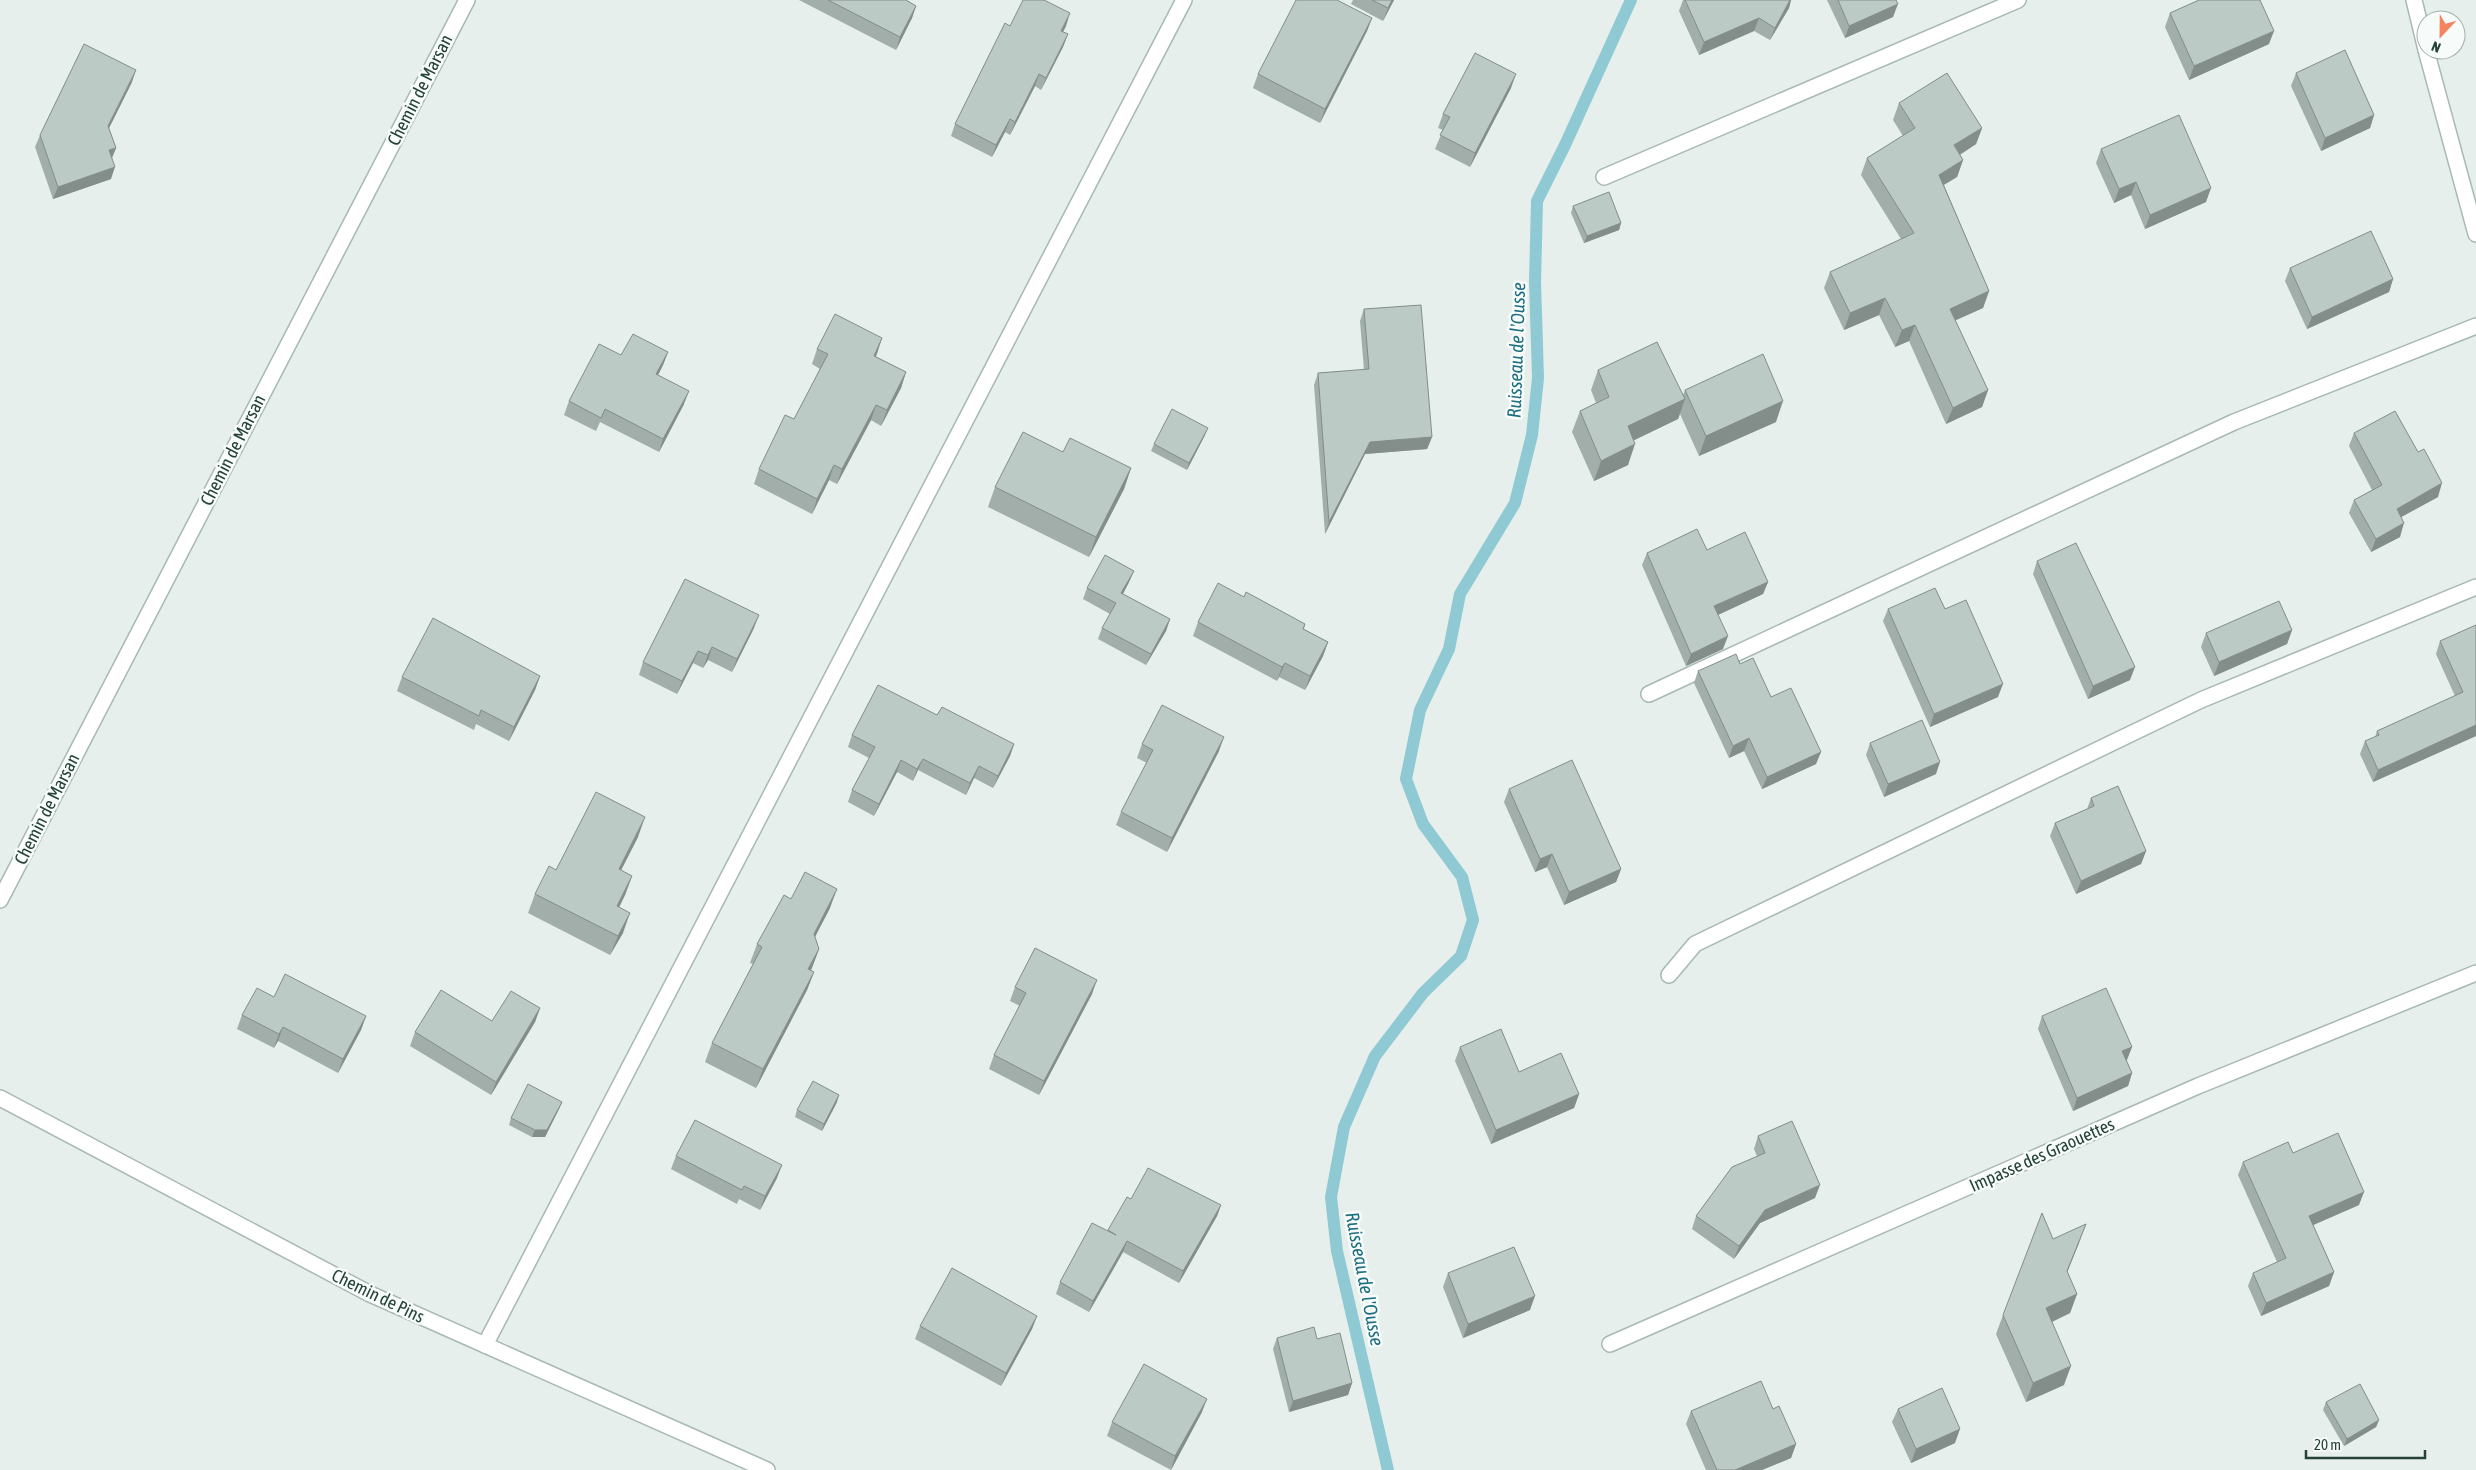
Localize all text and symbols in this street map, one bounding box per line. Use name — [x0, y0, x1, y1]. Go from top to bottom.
north arrow — [2416, 10, 2466, 60]
street label: Chemin de Marsan — [383, 31, 457, 149]
text: N — [2429, 38, 2443, 56]
water label: Ruisseau de l'Ousse — [1503, 282, 1529, 418]
street label: Chemin de Marsan — [196, 391, 270, 509]
street label: Chemin de Marsan — [10, 750, 84, 868]
street label: Impasse des Graouettes — [1966, 1113, 2117, 1196]
water label: Ruisseau de l'Ousse — [1341, 1210, 1389, 1348]
street label: Chemin de Pins — [329, 1264, 428, 1327]
scale bar — [2306, 1428, 2425, 1460]
text: 20 m — [2314, 1436, 2341, 1453]

